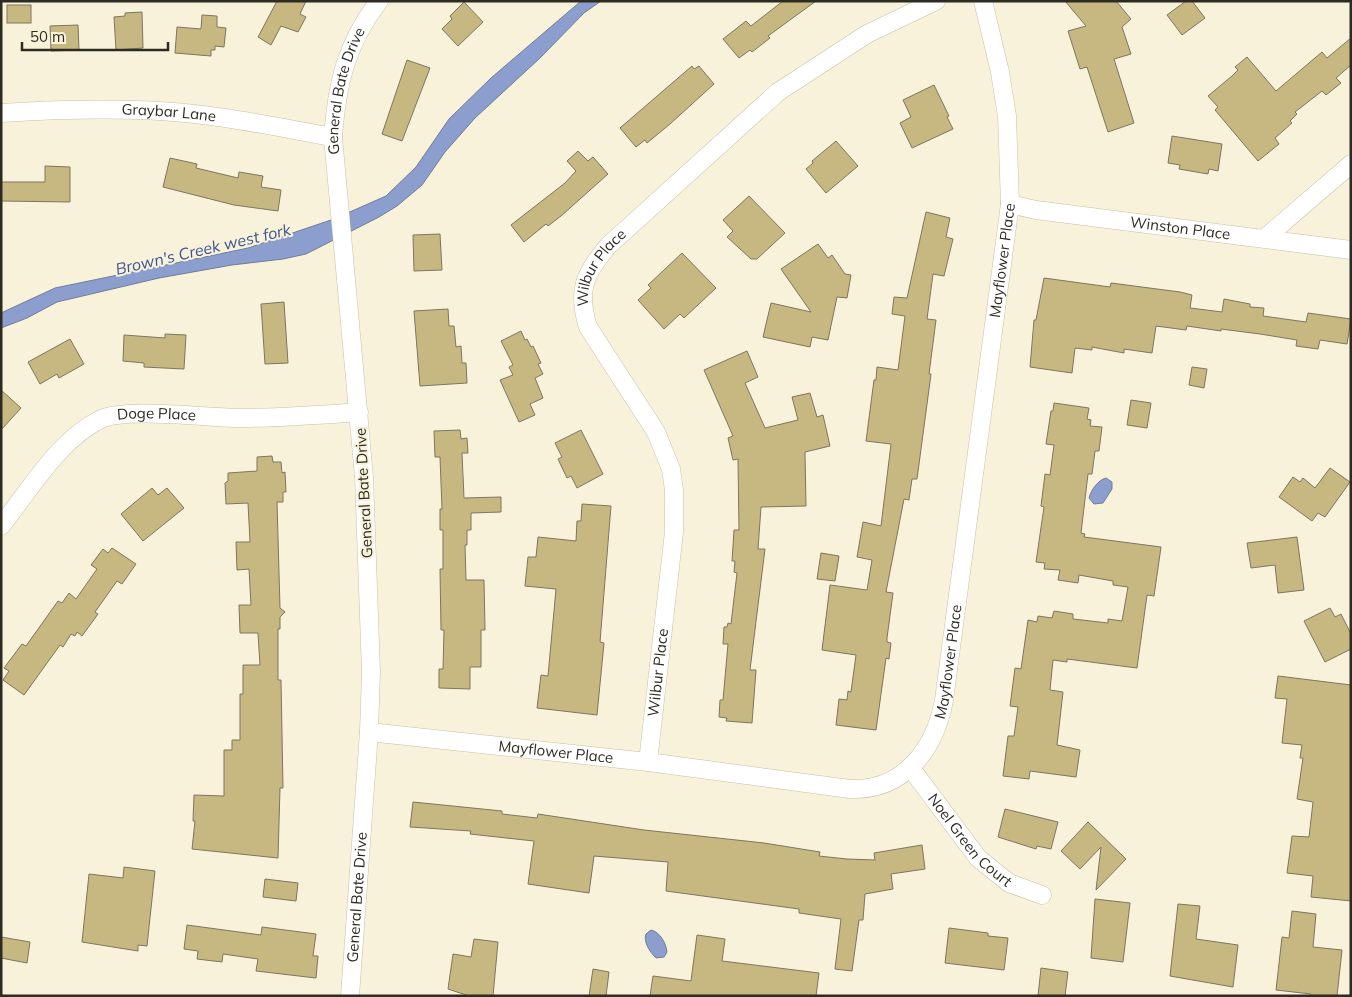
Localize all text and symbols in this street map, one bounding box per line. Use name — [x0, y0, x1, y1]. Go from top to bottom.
scale bar — [22, 20, 169, 52]
street label: General Bate Drive — [323, 24, 369, 155]
text: 50 m — [30, 27, 65, 46]
street label: Graybar Lane — [121, 100, 217, 126]
street label: Mayflower Place — [985, 202, 1019, 319]
street label: Winston Place — [1129, 212, 1231, 244]
water label: Brown's Creek west fork — [113, 219, 293, 279]
street label: Wilbur Place — [573, 224, 630, 306]
street label: Doge Place — [116, 403, 197, 425]
street label: General Bate Drive — [351, 427, 376, 559]
street label: Mayflower Place — [930, 603, 966, 721]
street label: Wilbur Place — [643, 627, 672, 718]
street label: Mayflower Place — [498, 736, 614, 767]
street label: Noel Green Court — [924, 789, 1016, 891]
street label: General Bate Drive — [342, 831, 371, 963]

